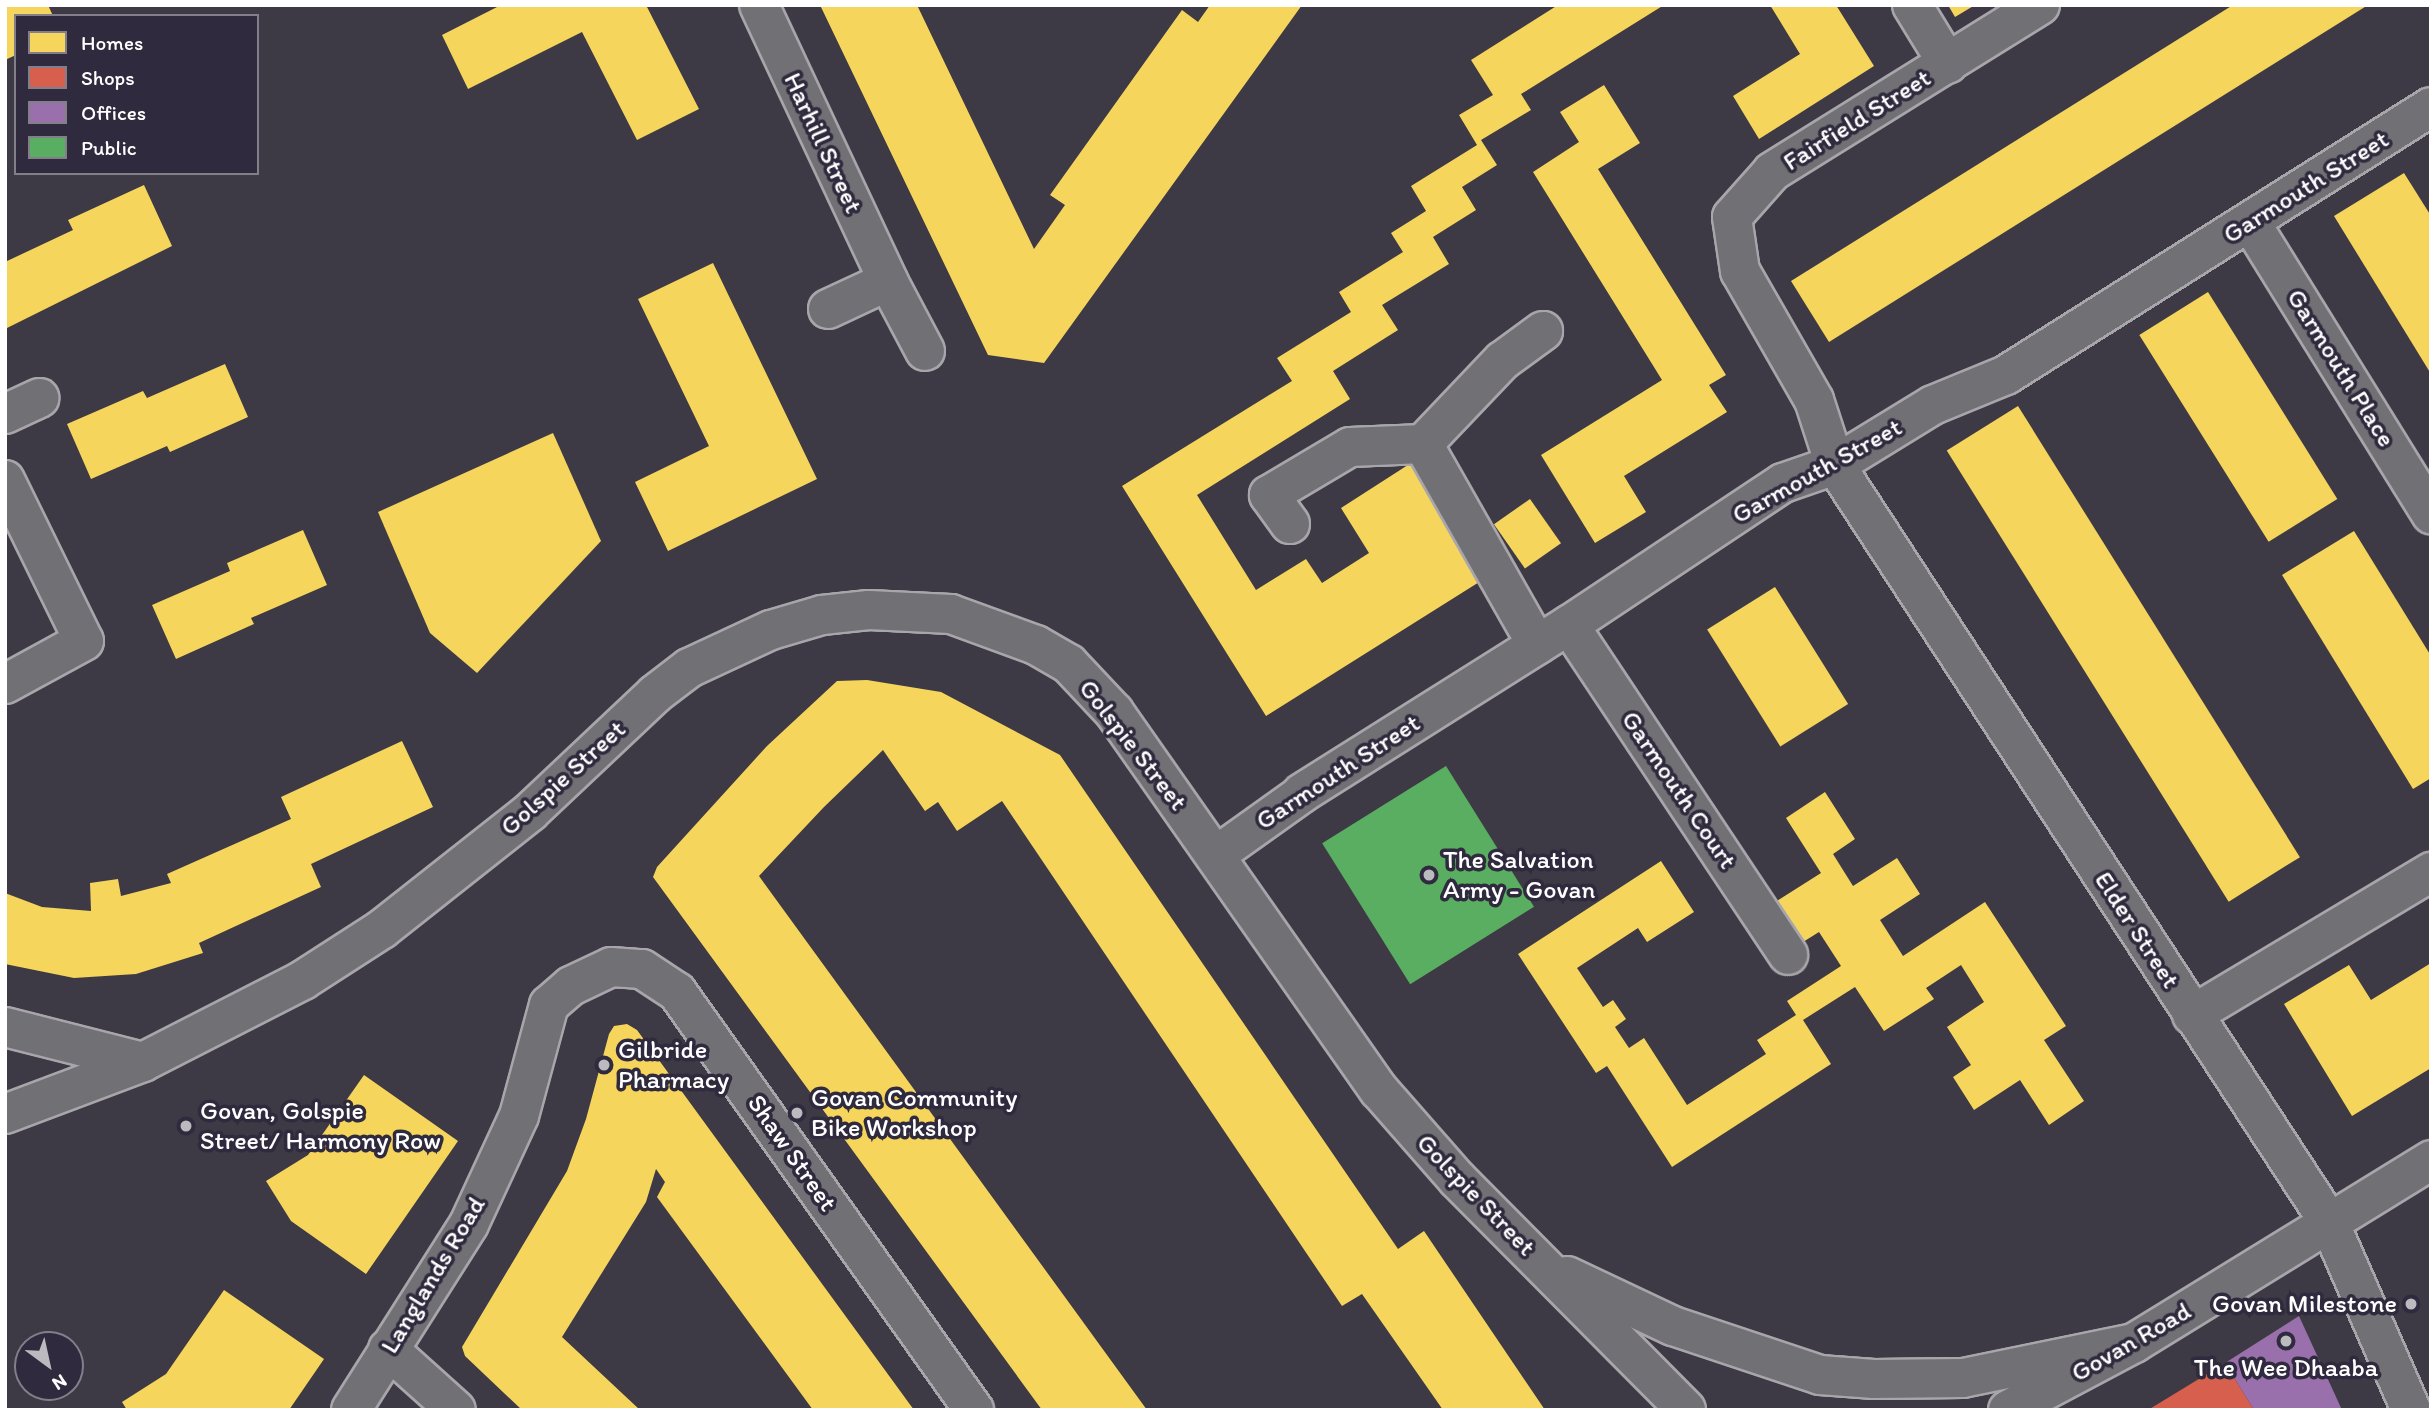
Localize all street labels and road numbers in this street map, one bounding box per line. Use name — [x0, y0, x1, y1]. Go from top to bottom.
street label: Fairfield Street — [1777, 62, 1937, 178]
street label: Harhill Street — [777, 68, 869, 218]
street label: Garmouth Street — [2218, 124, 2394, 250]
street label: Garmouth Place — [2280, 283, 2402, 453]
street label: Garmouth Street — [1727, 412, 1907, 530]
street label: Golspie Street — [1072, 673, 1194, 817]
street label: Garmouth Court — [1615, 705, 1743, 875]
street label: Garmouth Street — [1250, 708, 1426, 836]
street label: Golspie Street — [494, 714, 632, 842]
street label: Elder Street — [2088, 866, 2186, 994]
street label: Shaw Street — [741, 1089, 843, 1217]
street label: Golspie Street — [1410, 1127, 1542, 1263]
street label: Langlands Road — [374, 1191, 492, 1359]
street label: Govan Road — [2066, 1296, 2196, 1388]

